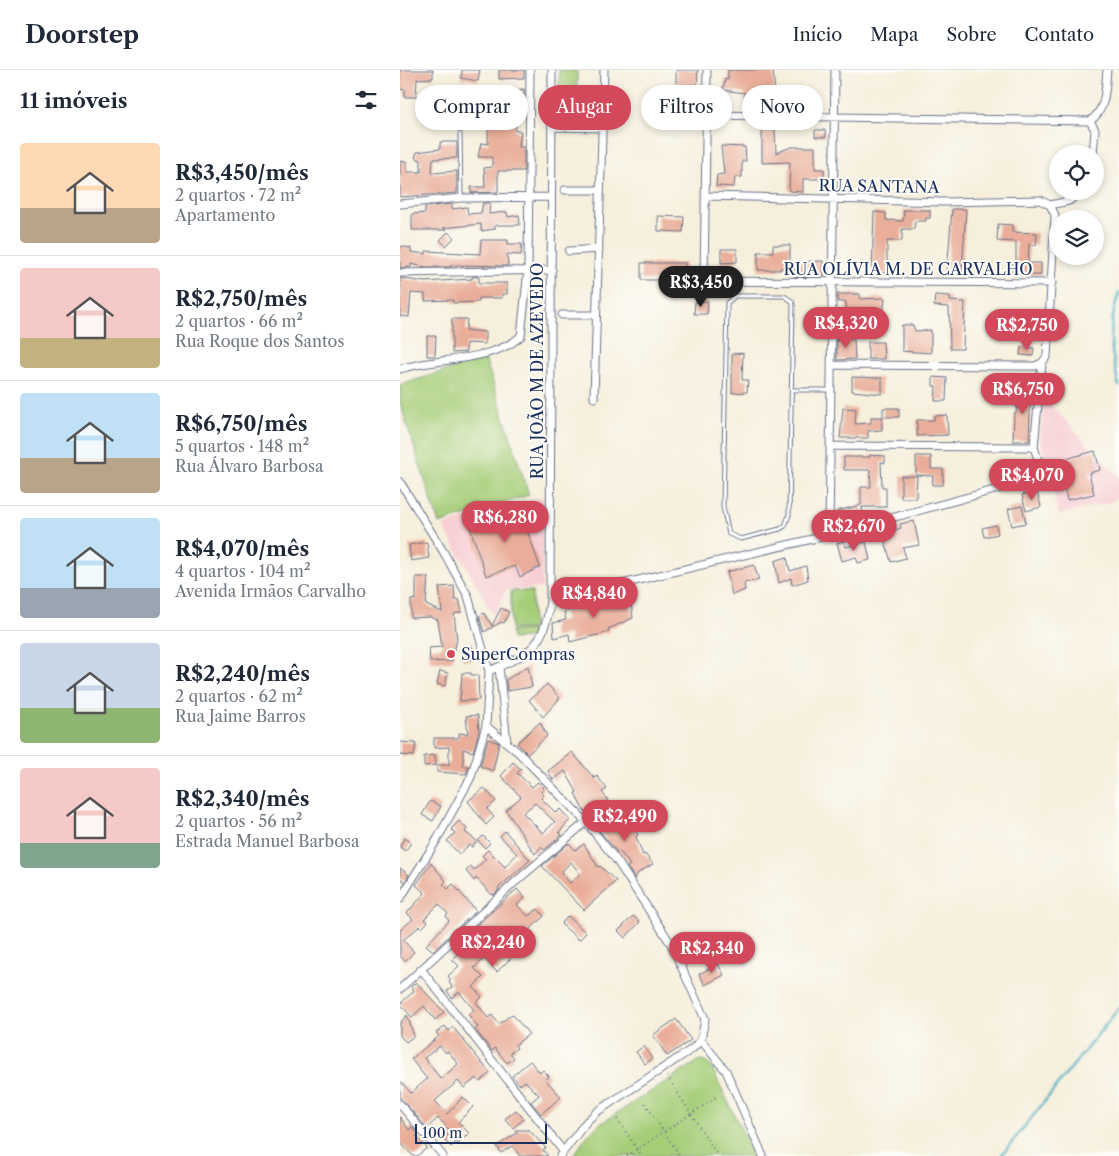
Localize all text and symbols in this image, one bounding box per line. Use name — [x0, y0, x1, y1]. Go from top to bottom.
text: Doorstep — [25, 20, 139, 49]
text: Início — [793, 24, 842, 46]
text: Mapa — [870, 24, 918, 46]
text: Sobre — [946, 24, 997, 46]
text: Contato — [1025, 24, 1094, 46]
chip: Comprar — [415, 85, 528, 130]
chip: Alugar — [538, 85, 631, 130]
chip: Filtros — [641, 85, 732, 130]
chip: Novo — [742, 85, 823, 130]
icon: filters — [352, 86, 380, 114]
text: 11 imóveis — [20, 88, 128, 113]
map controls — [1049, 145, 1104, 265]
button: locate — [1049, 145, 1104, 200]
text: R$3,450/mês — [175, 160, 309, 185]
icon: home — [60, 163, 120, 223]
street label: RUA SANTANA — [818, 175, 941, 197]
text: 2 quartos · 72 m² — [175, 185, 301, 205]
text: Apartamento — [175, 205, 275, 225]
button: layers — [1049, 210, 1104, 265]
street label: RUA OLÍVIA M. DE CARVALHO — [784, 259, 1032, 279]
street label: RUA JOÃO M DE AZEVEDO — [526, 263, 547, 479]
pin: R$3,450 — [655, 266, 747, 308]
text: R$3,450 — [669, 272, 733, 292]
text: R$2,750/mês — [175, 286, 307, 311]
icon: home — [60, 288, 120, 348]
pin: R$4,320 — [800, 306, 892, 349]
pin: R$2,750 — [981, 308, 1073, 351]
text: 2 quartos · 66 m² — [175, 311, 303, 331]
text: R$4,320 — [814, 313, 878, 333]
text: R$2,750 — [996, 315, 1058, 335]
text: Rua Roque dos Santos — [175, 331, 344, 351]
pin: R$6,750 — [977, 372, 1069, 415]
text: R$6,750 — [992, 379, 1054, 399]
text: R$6,750/mês — [175, 411, 307, 436]
icon: home — [60, 413, 120, 473]
text: 5 quartos · 148 m² — [175, 436, 309, 456]
text: Rua Álvaro Barbosa — [175, 456, 323, 476]
pin: R$4,070 — [986, 458, 1078, 501]
text: R$4,070 — [1000, 465, 1064, 485]
pin: R$6,280 — [459, 500, 551, 543]
text: R$6,280 — [473, 507, 537, 527]
pin: R$2,670 — [808, 510, 900, 552]
text: R$2,670 — [822, 516, 886, 536]
text: R$4,070/mês — [175, 536, 309, 561]
icon: home — [60, 538, 120, 598]
text: 4 quartos · 104 m² — [175, 561, 310, 581]
pin: R$4,840 — [548, 576, 640, 619]
text: Avenida Irmãos Carvalho — [175, 581, 366, 601]
text: R$4,840 — [562, 583, 626, 603]
place label: SuperCompras — [461, 644, 575, 664]
marker: SuperCompras — [445, 648, 457, 660]
text: R$2,240/mês — [175, 661, 310, 686]
icon: home — [60, 663, 120, 723]
text: 2 quartos · 62 m² — [175, 686, 303, 706]
text: Rua Jaime Barros — [175, 706, 306, 726]
text: R$2,340/mês — [175, 786, 310, 811]
icon: home — [60, 788, 120, 848]
pin: R$2,490 — [579, 800, 671, 842]
text: R$2,490 — [593, 806, 657, 826]
text: 2 quartos · 56 m² — [175, 811, 302, 831]
text: Estrada Manuel Barbosa — [175, 831, 359, 851]
pin: R$2,240 — [447, 926, 539, 968]
text: R$2,240 — [461, 932, 525, 952]
pin: R$2,340 — [666, 932, 758, 974]
text: R$2,340 — [680, 938, 744, 958]
scale bar — [415, 1121, 548, 1144]
text: 100 m — [422, 1124, 462, 1142]

